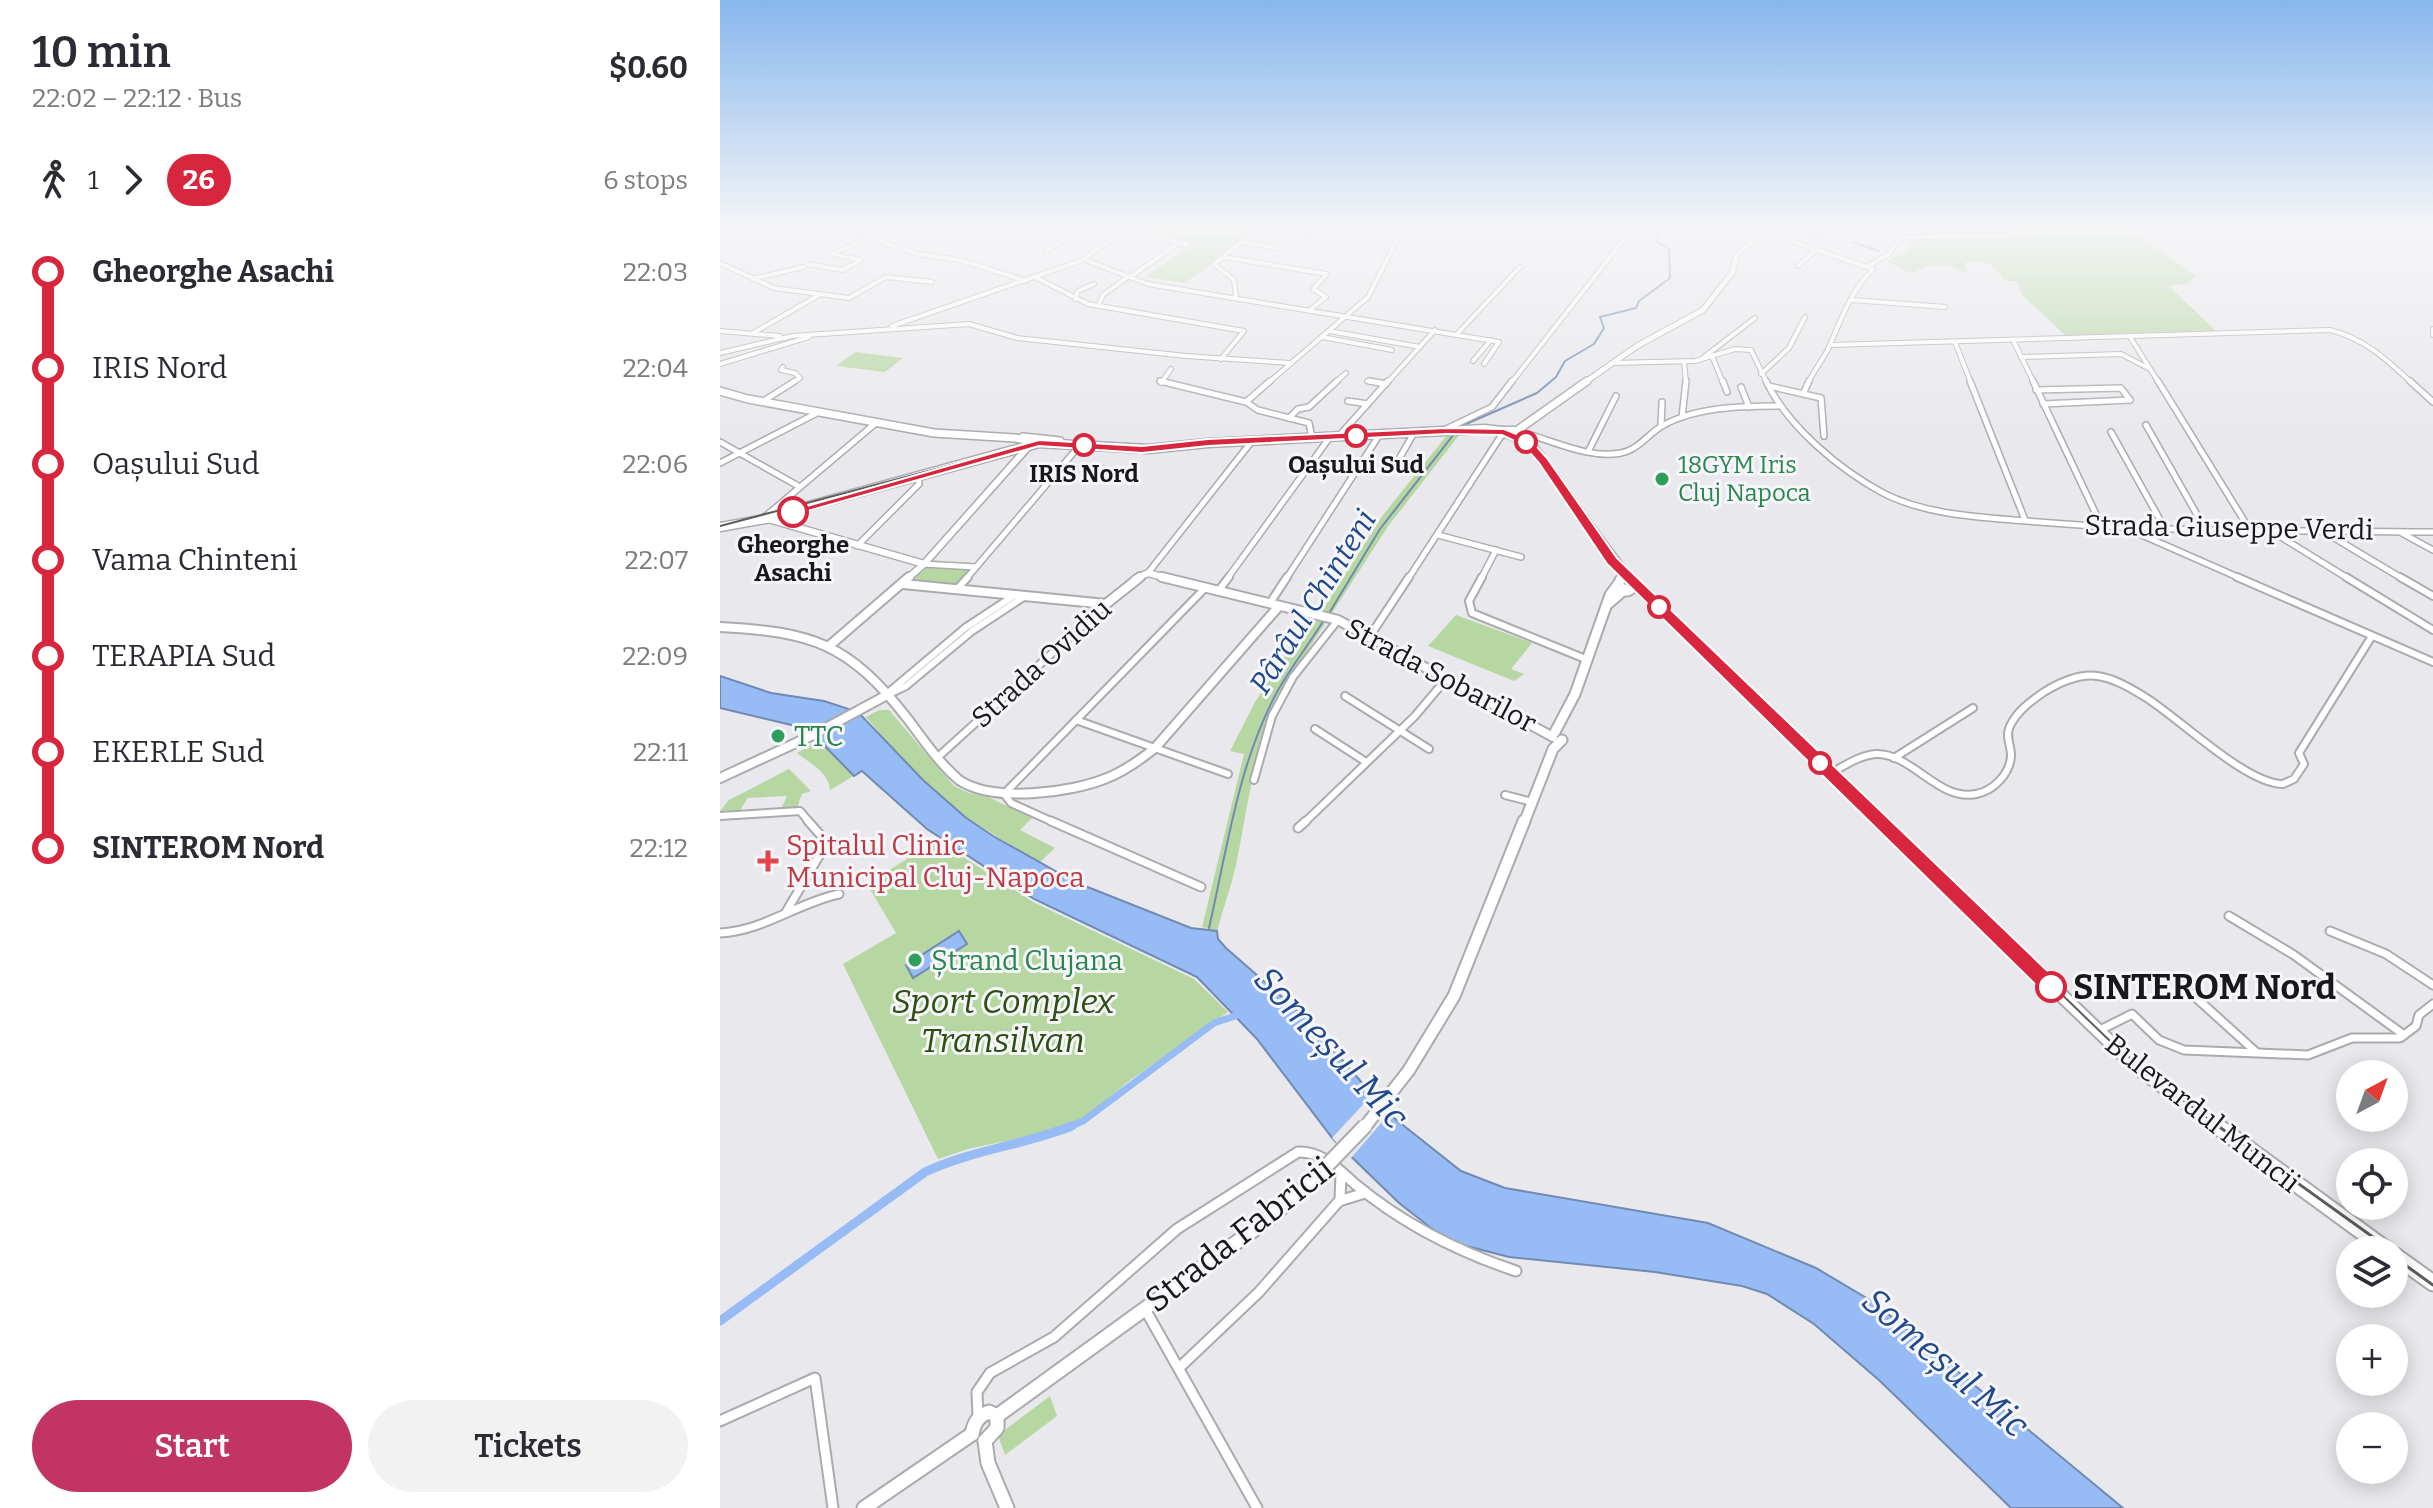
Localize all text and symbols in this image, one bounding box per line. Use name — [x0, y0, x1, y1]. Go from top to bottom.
text: 10 min — [32, 26, 171, 79]
text: $0.60 — [609, 50, 688, 86]
text: 22:02 – 22:12 · Bus — [32, 83, 242, 114]
icon: walk — [32, 158, 76, 202]
icon: forward — [111, 158, 155, 202]
text: 26 — [183, 163, 215, 196]
text: 1 — [88, 165, 99, 196]
text: 6 stops — [603, 165, 688, 196]
text: Gheorghe Asachi — [92, 254, 334, 290]
text: 22:03 — [623, 257, 688, 288]
text: IRIS Nord — [92, 350, 227, 386]
text: 22:04 — [622, 353, 688, 384]
marker: Oașului Sud — [1345, 425, 1367, 447]
unlabelled marker — [1515, 431, 1537, 453]
marker: IRIS Nord — [1073, 434, 1095, 456]
text: Oașului Sud — [92, 446, 259, 482]
text: 22:06 — [622, 449, 688, 480]
place label: Oașului Sud — [1288, 451, 1425, 481]
place label: 18GYM Iris Cluj Napoca — [1678, 451, 1811, 507]
place label: IRIS Nord — [1029, 460, 1139, 488]
marker: 18GYM Iris Cluj Napoca — [1653, 470, 1671, 488]
marker: Gheorghe Asachi — [778, 497, 808, 527]
water label: Pârâul Chinteni — [1242, 503, 1384, 701]
street label: Strada Giuseppe Verdi — [2084, 508, 2374, 547]
place label: Gheorghe Asachi — [737, 531, 849, 587]
text: Vama Chinteni — [92, 542, 298, 578]
text: 22:07 — [625, 545, 688, 576]
street label: Strada Ovidiu — [965, 592, 1118, 735]
unlabelled marker — [1648, 596, 1670, 618]
street label: Strada Sobarilor — [1340, 611, 1542, 740]
text: TERAPIA Sud — [92, 638, 275, 674]
text: 22:09 — [622, 641, 688, 672]
place label: TTC — [794, 720, 844, 753]
marker: TTC — [769, 727, 787, 745]
text: EKERLE Sud — [92, 734, 264, 770]
text: 22:11 — [633, 737, 688, 768]
unlabelled marker — [1809, 752, 1831, 774]
place label: Spitalul Clinic Municipal Cluj-Napoca — [786, 829, 1084, 894]
text: SINTEROM Nord — [92, 830, 324, 866]
text: 22:12 — [630, 833, 688, 864]
marker: Spitalul Clinic Municipal Cluj-Napoca — [757, 850, 779, 872]
place label: Ștrand Clujana — [931, 944, 1123, 978]
marker: Ștrand Clujana — [906, 951, 924, 969]
water label: Someșul Mic — [1245, 957, 1418, 1138]
place label: SINTEROM Nord — [2073, 967, 2337, 1008]
marker: SINTEROM Nord — [2036, 972, 2066, 1002]
park label: Sport Complex Transilvan — [891, 981, 1115, 1061]
street label: Bulevardul Muncii — [2099, 1027, 2306, 1199]
north arrow — [2336, 1060, 2408, 1132]
map controls — [2336, 1060, 2408, 1484]
street label: Strada Fabricii — [1137, 1148, 1342, 1321]
button: locate — [2336, 1148, 2408, 1220]
button: layers — [2336, 1236, 2408, 1308]
water label: Someșul Mic — [1853, 1279, 2038, 1447]
button: + — [2336, 1324, 2408, 1396]
button: Start — [32, 1400, 352, 1492]
button: Tickets — [368, 1400, 688, 1492]
button: − — [2336, 1412, 2408, 1484]

